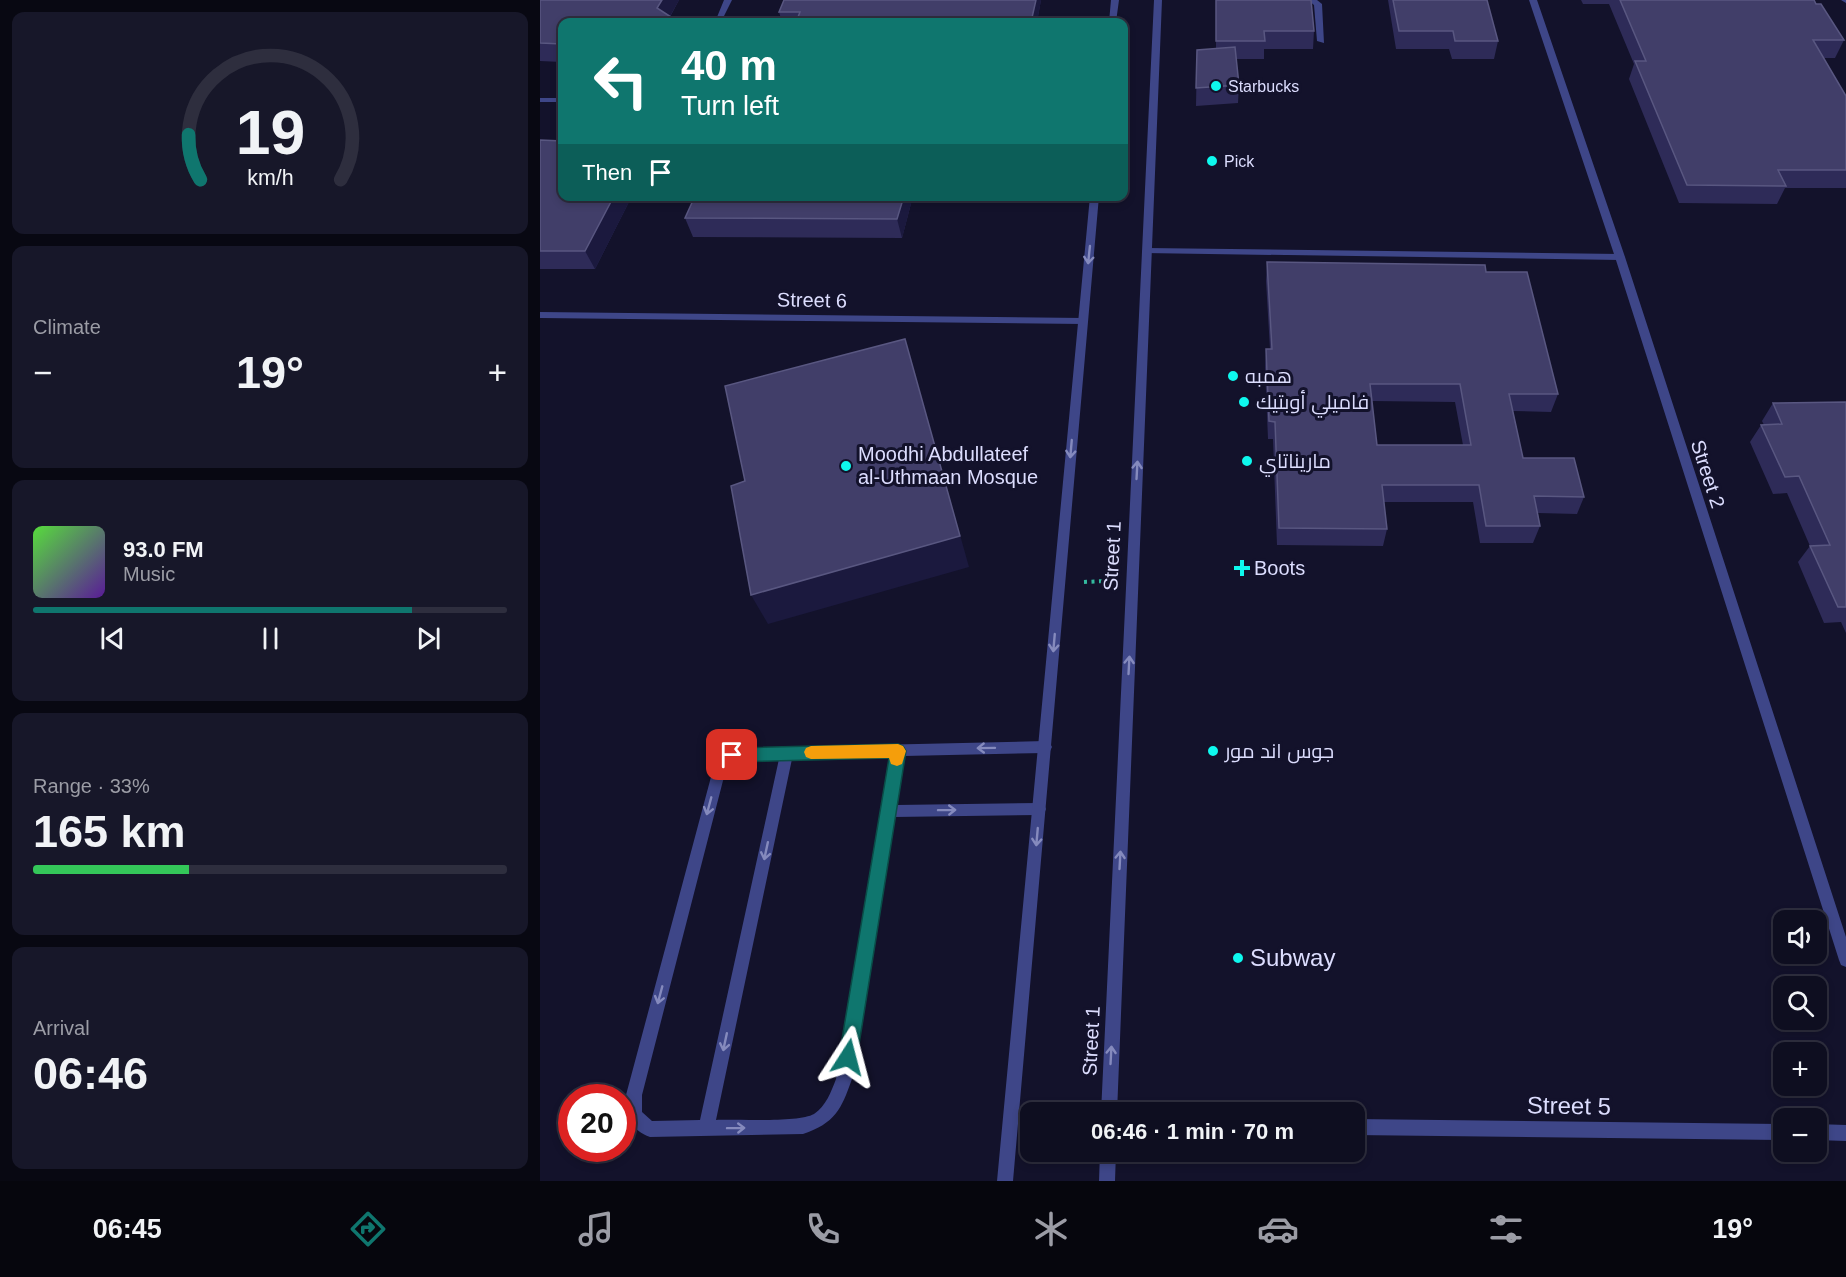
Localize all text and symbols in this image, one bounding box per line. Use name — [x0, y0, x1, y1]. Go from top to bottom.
icon: left — [582, 42, 660, 120]
text: 40 m — [681, 42, 777, 89]
place label: Starbucks — [1228, 78, 1299, 95]
marker: Starbucks — [1209, 79, 1223, 93]
text: Turn left — [681, 91, 779, 121]
text: 19 — [235, 98, 305, 167]
place label: Pick — [1224, 153, 1255, 170]
marker: Pick — [1205, 154, 1219, 168]
icon: arrive — [644, 156, 677, 189]
text: Then — [582, 160, 632, 185]
text: km/h — [247, 166, 293, 190]
one-way arrow — [1084, 244, 1095, 264]
street label: Street 6 — [777, 288, 847, 312]
text: Climate — [33, 316, 101, 338]
text: 19° — [236, 347, 304, 398]
text: − — [33, 354, 52, 391]
text: + — [488, 354, 507, 391]
place label: همبه — [1245, 365, 1292, 387]
marker: همبه — [1226, 369, 1240, 383]
place label: فاميلي أوبتيك — [1256, 390, 1369, 418]
marker: فاميلي أوبتيك — [1237, 395, 1251, 409]
street label: Street 2 — [1687, 437, 1729, 511]
one-way arrow — [1065, 438, 1076, 458]
place label: Moodhi Abdullateef al-Uthmaan Mosque — [858, 443, 1038, 488]
place label: ماريناتاي — [1259, 450, 1331, 477]
marker: ماريناتاي — [1240, 454, 1254, 468]
marker: Moodhi Abdullateef al-Uthmaan Mosque — [839, 459, 853, 473]
one-way arrow — [1132, 461, 1143, 481]
street label: Street 1 — [1099, 520, 1125, 592]
text: 93.0 FM — [123, 537, 204, 562]
place label: Boots — [1254, 557, 1305, 579]
marker: Boots — [1235, 561, 1249, 575]
text: Music — [123, 563, 175, 585]
icon: previous — [96, 622, 129, 655]
icon: pause — [254, 622, 287, 655]
icon: next — [412, 622, 445, 655]
one-way arrow — [1048, 633, 1059, 653]
one-way arrow — [1123, 655, 1134, 675]
pin — [706, 729, 757, 780]
icon: arrive — [715, 738, 748, 771]
place label: جوس اند مور — [1224, 740, 1334, 764]
one-way arrow — [977, 743, 997, 754]
marker: جوس اند مور — [1206, 744, 1220, 758]
text: Range · 33% — [33, 775, 150, 797]
one-way arrow — [702, 796, 714, 815]
one-way arrow — [936, 804, 956, 816]
text: 165 km — [33, 806, 186, 857]
one-way arrow — [1031, 827, 1042, 847]
one-way arrow — [760, 841, 771, 860]
one-way arrow — [1114, 850, 1125, 870]
map controls — [1773, 910, 1827, 1162]
button: sound — [1773, 910, 1827, 964]
place label: Subway — [1250, 944, 1335, 971]
marker: Subway — [1231, 951, 1245, 965]
button: search — [1773, 976, 1827, 1030]
one-way arrow — [653, 985, 665, 1004]
street label: Street 1 — [1078, 1005, 1104, 1077]
text: Arrival — [33, 1017, 90, 1039]
position arrow — [816, 1025, 880, 1089]
one-way arrow — [718, 1032, 730, 1051]
button: + — [1773, 1042, 1827, 1096]
one-way arrow — [1106, 1045, 1117, 1065]
text: 06:46 — [33, 1048, 148, 1099]
speed limit sign: 20 — [558, 1084, 636, 1162]
street label: Street 5 — [1527, 1091, 1611, 1120]
button: − — [1773, 1108, 1827, 1162]
text: 06:46 · 1 min · 70 m — [1091, 1119, 1294, 1144]
one-way arrow — [725, 1122, 745, 1134]
icon: directions — [347, 1208, 389, 1250]
icon: music — [575, 1208, 617, 1250]
icon: phone — [802, 1208, 844, 1250]
icon: climate — [1030, 1208, 1072, 1250]
icon: car — [1257, 1208, 1299, 1250]
icon: filters — [1485, 1208, 1527, 1250]
text: 06:45 — [93, 1214, 162, 1244]
text: 19° — [1712, 1214, 1753, 1244]

